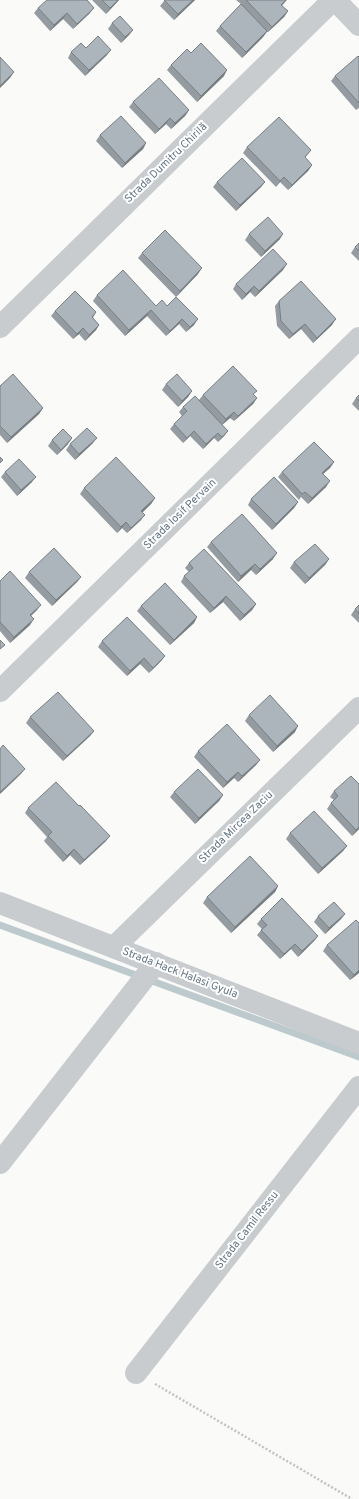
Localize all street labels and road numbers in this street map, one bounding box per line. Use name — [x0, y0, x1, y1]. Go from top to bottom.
street label: Strada Dumitru Chirilă — [122, 120, 210, 206]
street label: Strada Iosif Pervain — [141, 476, 219, 552]
street label: Strada Mircea Zaciu — [196, 788, 276, 866]
street label: Strada Hack Halasi Gyula — [120, 945, 240, 1002]
street label: Strada Camil Ressu — [212, 1188, 282, 1272]

